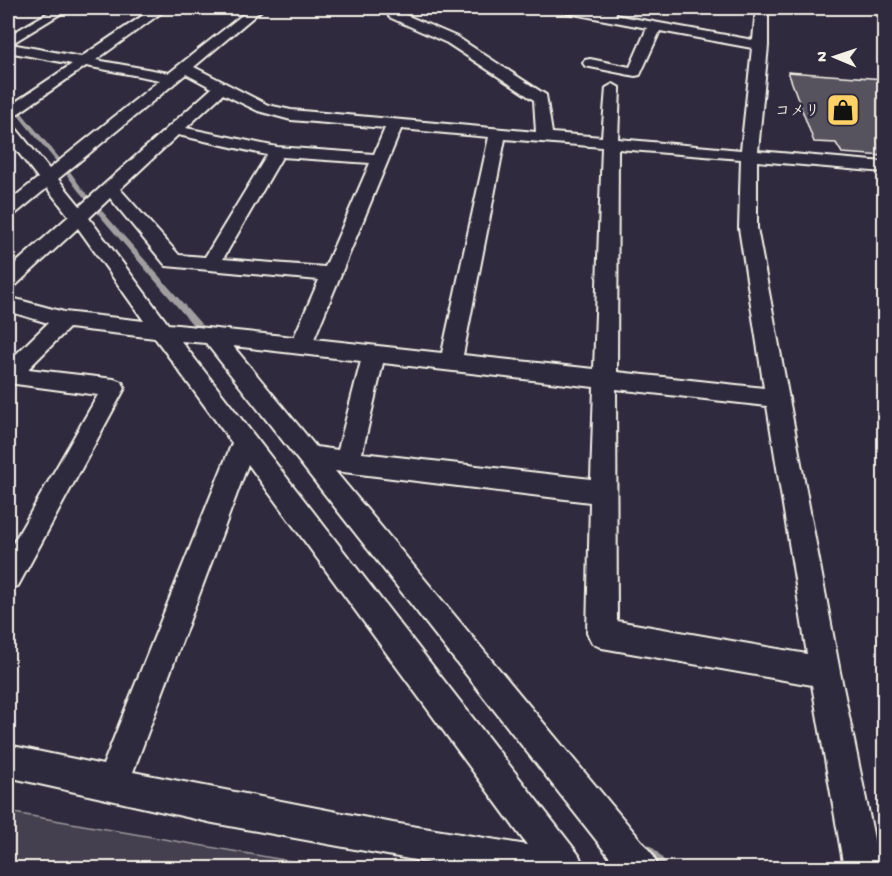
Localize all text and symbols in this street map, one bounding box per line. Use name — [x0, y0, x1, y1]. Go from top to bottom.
north arrow — [805, 27, 865, 87]
text: N — [814, 50, 833, 62]
shop icon: コメリ — [825, 92, 861, 128]
place label: コメリ — [775, 103, 820, 121]

